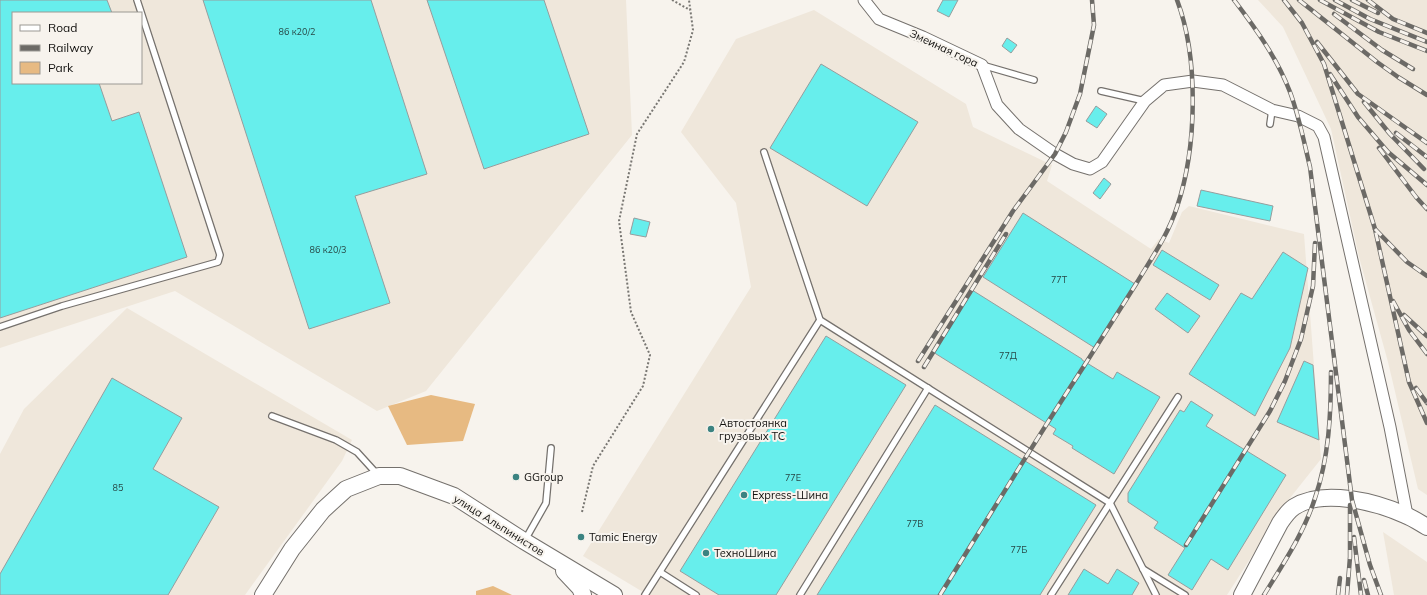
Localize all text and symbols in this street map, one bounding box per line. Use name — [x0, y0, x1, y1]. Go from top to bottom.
legend — [12, 12, 142, 84]
text: Road — [48, 20, 77, 35]
house number: 86 к20/2 — [279, 26, 315, 37]
street label: Змеиная гора — [907, 26, 981, 70]
text: Railway — [48, 40, 94, 55]
text: Park — [48, 60, 74, 75]
house number: 86 к20/3 — [310, 244, 346, 255]
house number: 77Т — [1051, 274, 1068, 285]
house number: 77Д — [999, 350, 1018, 361]
place label: Автостоянка грузовых ТС — [719, 416, 787, 443]
marker: Автостоянка грузовых ТС — [706, 424, 716, 434]
place label: GGroup — [524, 470, 564, 484]
marker: GGroup — [511, 472, 521, 482]
house number: 77Е — [785, 472, 801, 483]
house number: 85 — [113, 482, 124, 493]
place label: Express-Шина — [752, 488, 828, 502]
marker: Express-Шина — [739, 490, 749, 500]
street label: улица Альпинистов — [451, 491, 547, 559]
house number: 77В — [907, 518, 923, 529]
place label: Tamic Energy — [589, 530, 657, 544]
marker: Tamic Energy — [576, 532, 586, 542]
house number: 77Б — [1011, 544, 1027, 555]
place label: ТехноШина — [714, 546, 776, 560]
marker: ТехноШина — [701, 548, 711, 558]

